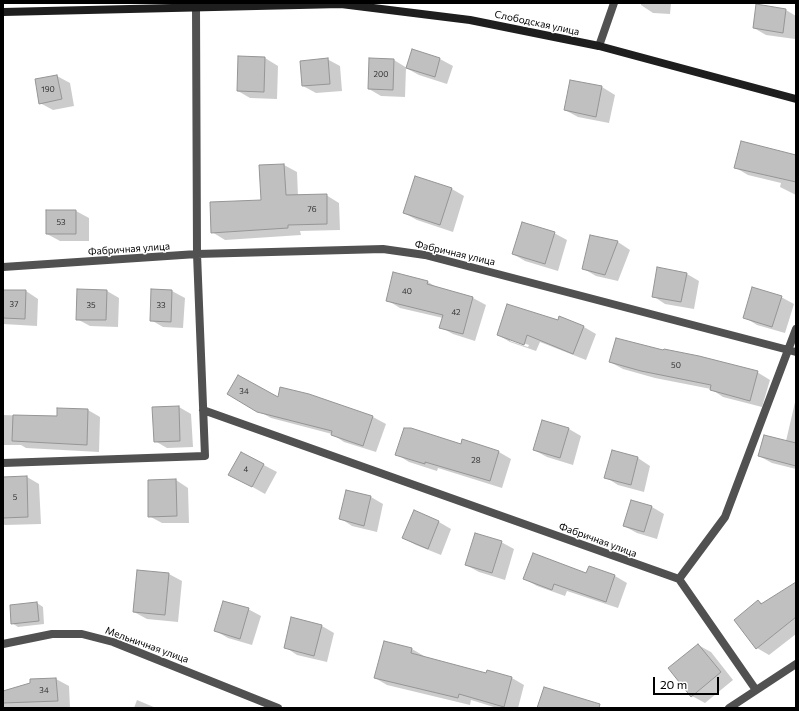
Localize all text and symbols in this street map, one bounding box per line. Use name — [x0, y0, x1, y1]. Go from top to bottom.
street label: Слободская улица — [493, 8, 581, 38]
house number: 200 — [374, 69, 388, 79]
house number: 190 — [41, 84, 55, 94]
house number: 76 — [307, 204, 317, 214]
house number: 53 — [56, 217, 66, 227]
street label: Фабричная улица — [414, 238, 496, 268]
street label: Фабричная улица — [88, 240, 170, 258]
house number: 40 — [402, 286, 412, 296]
house number: 37 — [10, 299, 18, 309]
house number: 35 — [86, 300, 96, 310]
house number: 33 — [156, 300, 166, 310]
house number: 42 — [451, 307, 461, 317]
house number: 50 — [671, 360, 681, 370]
house number: 34 — [239, 386, 249, 396]
house number: 28 — [471, 455, 481, 465]
house number: 4 — [244, 464, 248, 474]
house number: 5 — [13, 492, 17, 502]
street label: Фабричная улица — [557, 520, 639, 560]
street label: Мельничная улица — [104, 624, 190, 666]
scale bar — [655, 669, 721, 695]
text: 20 m — [660, 677, 687, 691]
house number: 34 — [39, 685, 49, 695]

